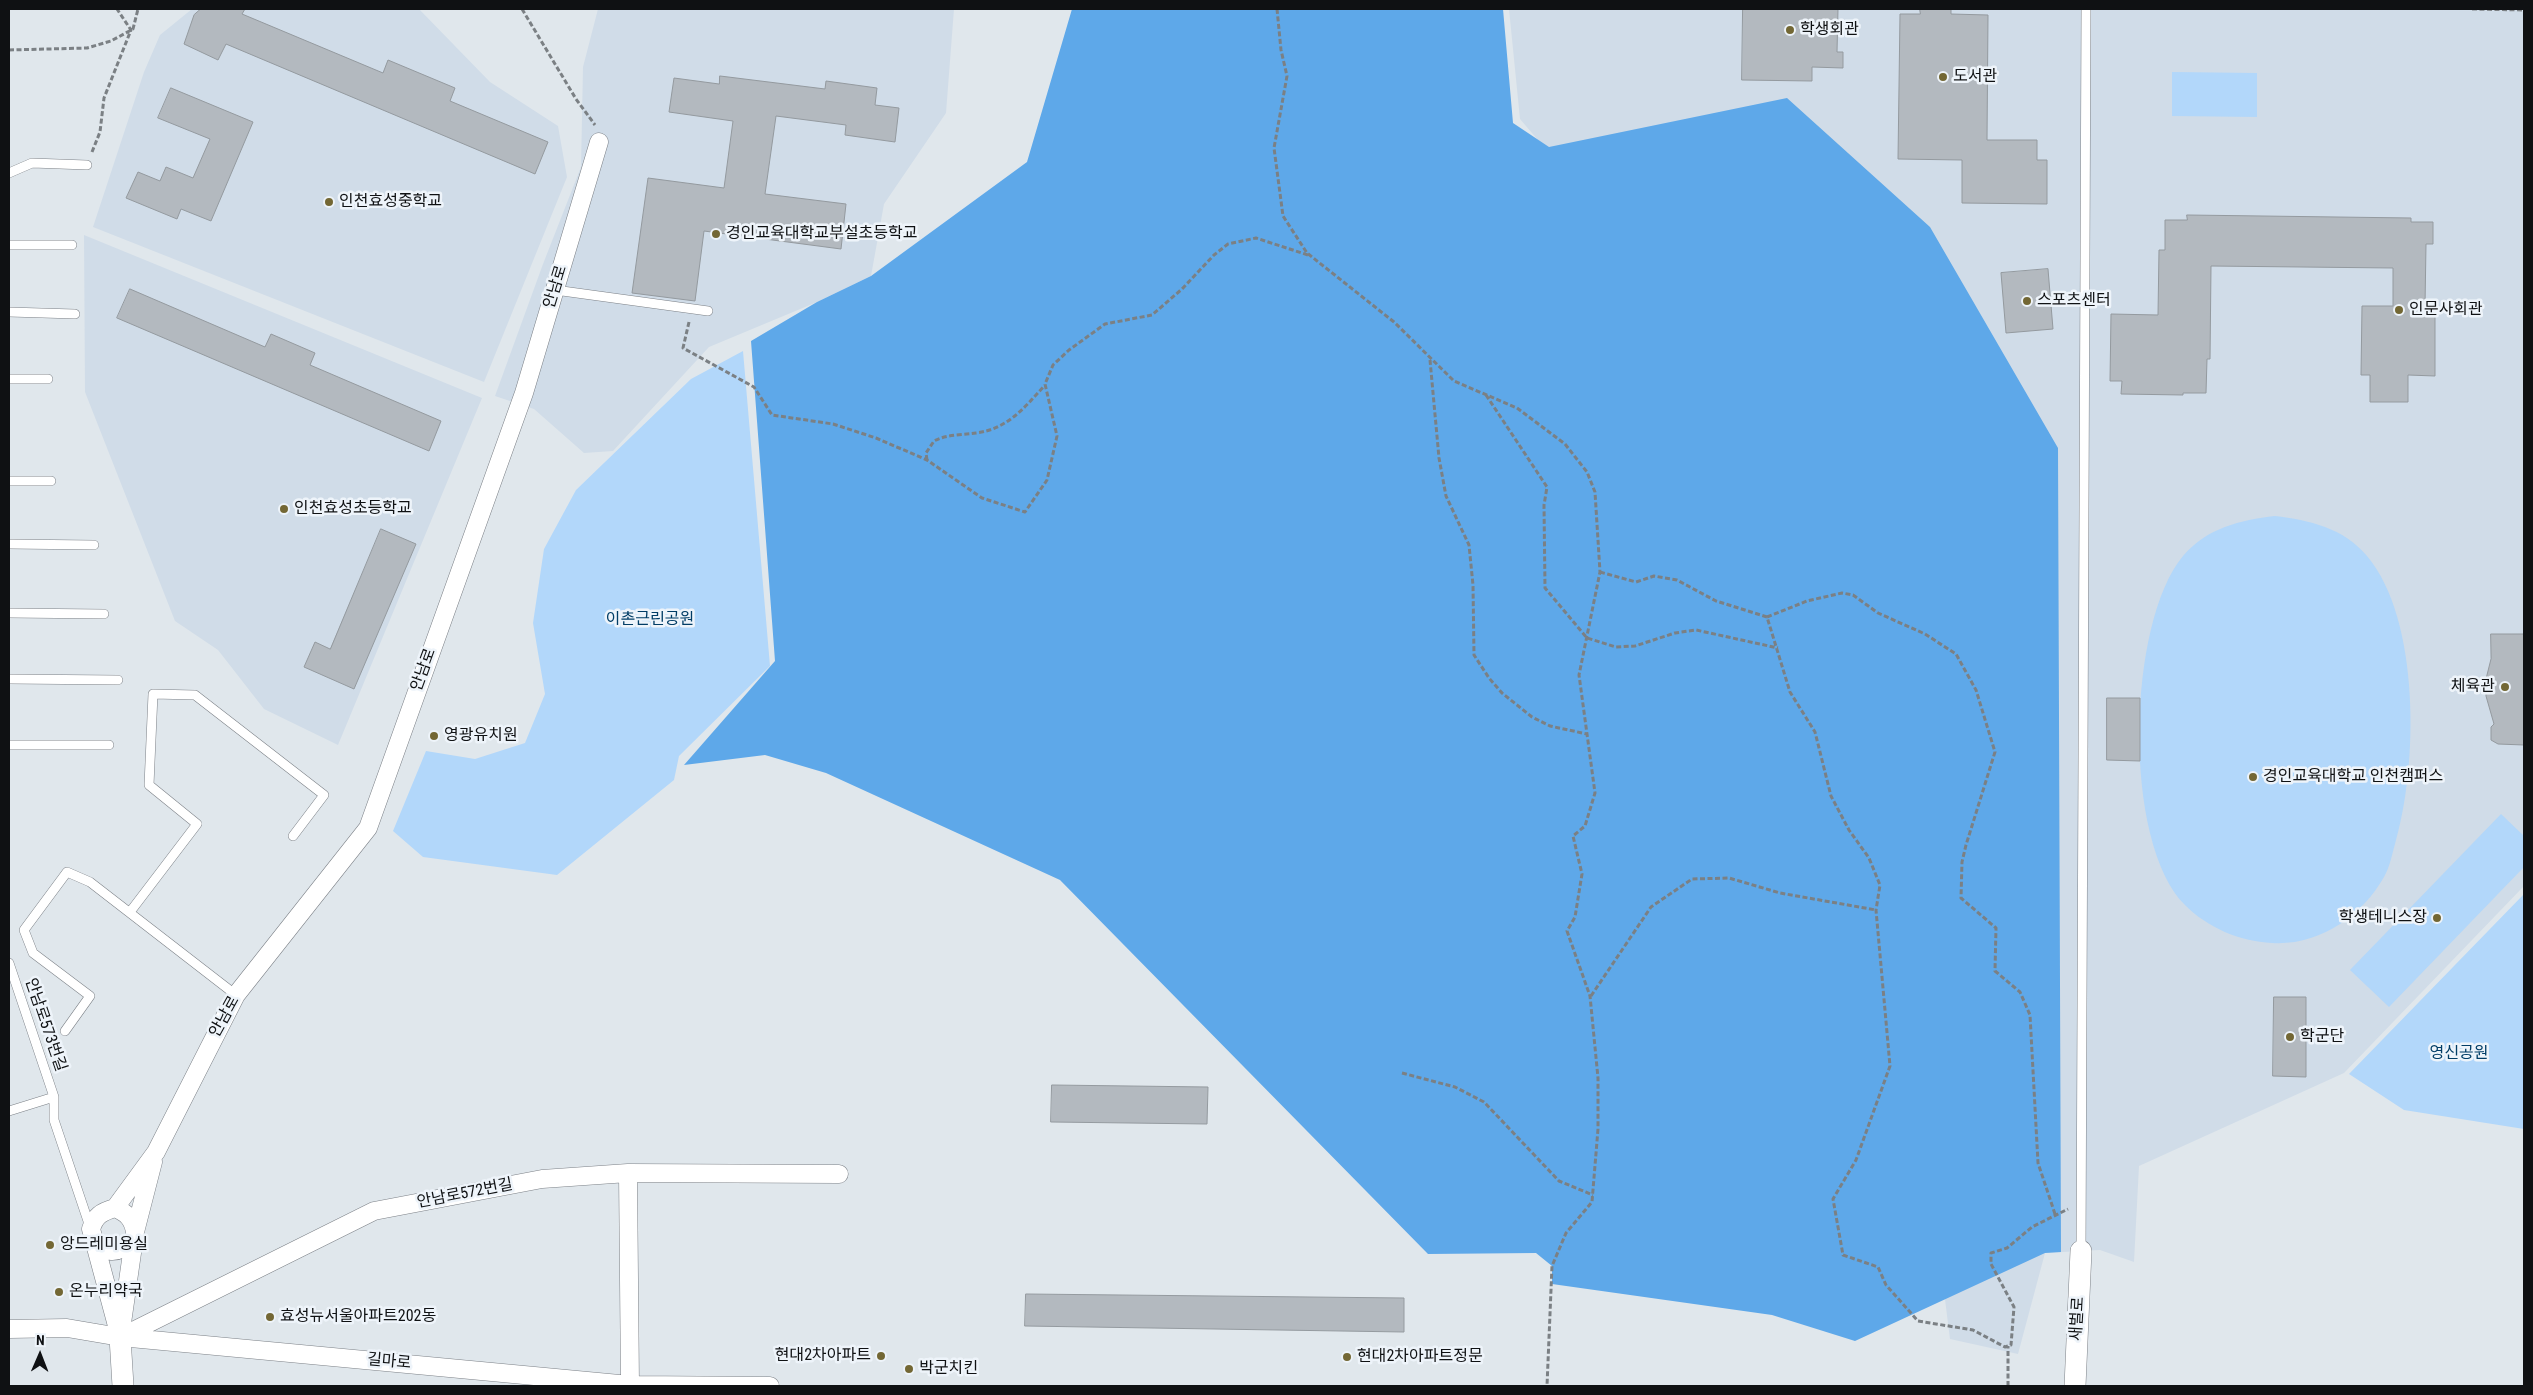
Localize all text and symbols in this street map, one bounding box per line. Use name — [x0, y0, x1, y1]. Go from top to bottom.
place label: 학생회관 — [1800, 20, 1859, 40]
marker: 학생회관 — [1784, 24, 1796, 36]
place label: 도서관 — [1953, 67, 1997, 87]
marker: 도서관 — [1937, 71, 1949, 83]
place label: 인천효성중학교 — [339, 192, 442, 212]
marker: 인천효성중학교 — [323, 196, 335, 208]
place label: 경인교육대학교부설초등학교 — [726, 224, 917, 244]
marker: 경인교육대학교부설초등학교 — [710, 228, 722, 240]
street label: 안남로 — [540, 263, 572, 311]
place label: 스포츠센터 — [2037, 291, 2111, 311]
marker: 스포츠센터 — [2021, 295, 2033, 307]
place label: 인문사회관 — [2409, 300, 2483, 320]
marker: 인문사회관 — [2393, 304, 2405, 316]
place label: 인천효성초등학교 — [294, 499, 412, 519]
marker: 인천효성초등학교 — [278, 503, 290, 515]
park label: 이촌근린공원 — [606, 610, 694, 630]
street label: 안남로 — [407, 646, 441, 694]
place label: 체육관 — [2451, 677, 2495, 697]
marker: 체육관 — [2499, 681, 2511, 693]
place label: 영광유치원 — [444, 726, 518, 746]
marker: 영광유치원 — [428, 730, 440, 742]
place label: 경인교육대학교 인천캠퍼스 — [2263, 767, 2443, 787]
marker: 경인교육대학교 인천캠퍼스 — [2247, 771, 2259, 783]
place label: 학생테니스장 — [2339, 908, 2427, 928]
marker: 학생테니스장 — [2431, 912, 2443, 924]
street label: 안남로573번길 — [20, 976, 70, 1074]
street label: 안남로 — [206, 993, 244, 1041]
place label: 학군단 — [2300, 1027, 2344, 1047]
marker: 학군단 — [2284, 1031, 2296, 1043]
park label: 영신공원 — [2430, 1044, 2488, 1064]
street label: 안남로572번길 — [415, 1175, 515, 1213]
place label: 앙드레미용실 — [60, 1235, 148, 1255]
marker: 앙드레미용실 — [44, 1239, 56, 1251]
place label: 온누리약국 — [69, 1282, 143, 1302]
marker: 온누리약국 — [53, 1286, 65, 1298]
street label: 새벌로 — [2067, 1296, 2089, 1342]
place label: 효성뉴서울아파트202동 — [280, 1307, 436, 1327]
marker: 효성뉴서울아파트202동 — [264, 1311, 276, 1323]
north arrow — [15, 1330, 65, 1380]
text: N — [36, 1332, 45, 1348]
place label: 현대2차아파트 — [775, 1346, 871, 1366]
place label: 현대2차아파트정문 — [1357, 1347, 1483, 1367]
marker: 현대2차아파트 — [875, 1350, 887, 1362]
street label: 길마로 — [366, 1351, 412, 1373]
marker: 현대2차아파트정문 — [1341, 1351, 1353, 1363]
place label: 박군치킨 — [919, 1359, 978, 1379]
marker: 박군치킨 — [903, 1363, 915, 1375]

